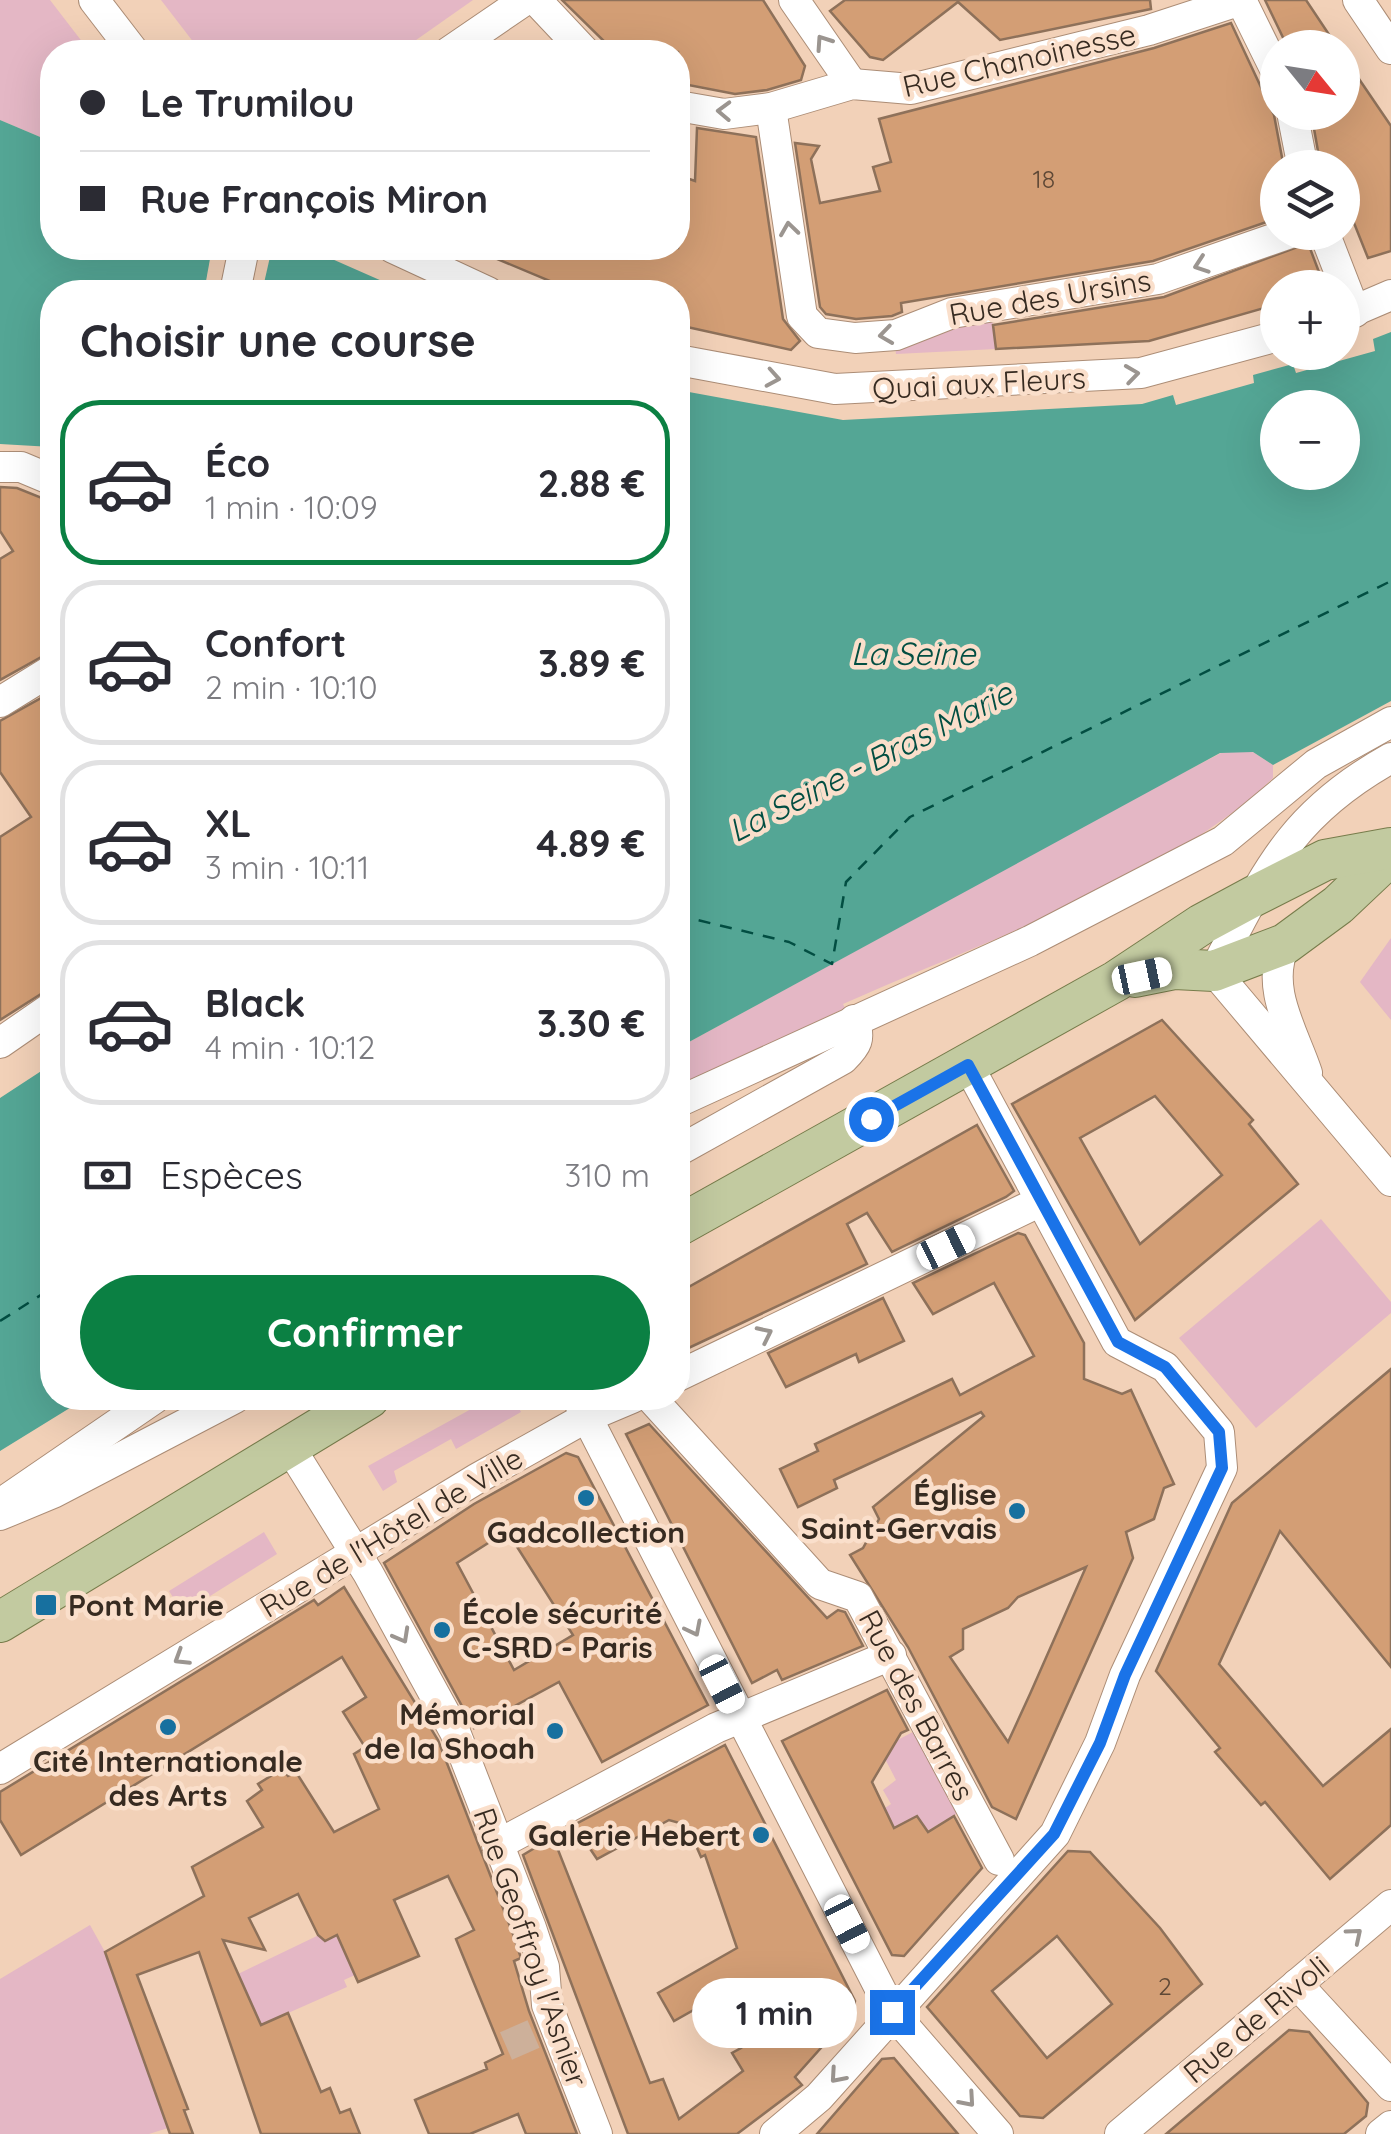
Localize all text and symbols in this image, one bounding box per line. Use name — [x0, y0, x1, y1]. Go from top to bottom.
street label: Rue Chanoinesse — [899, 15, 1139, 105]
north arrow — [1260, 30, 1360, 130]
map controls — [1260, 30, 1360, 490]
one-way arrow — [817, 35, 835, 54]
text: Le Trumilou — [140, 79, 355, 127]
one-way arrow — [716, 101, 731, 122]
button: layers — [1260, 150, 1360, 250]
house number: 18 — [1033, 163, 1055, 194]
text: Rue François Miron — [140, 175, 488, 223]
one-way arrow — [780, 221, 801, 237]
one-way arrow — [1194, 253, 1211, 274]
street label: Rue des Ursins — [946, 261, 1154, 333]
button: + — [1260, 270, 1360, 370]
text: Choisir une course — [80, 312, 476, 368]
one-way arrow — [877, 324, 893, 345]
street label: Quai aux Fleurs — [871, 358, 1087, 408]
one-way arrow — [1123, 365, 1140, 386]
one-way arrow — [765, 367, 782, 388]
button: − — [1260, 390, 1360, 490]
icon: car — [85, 438, 175, 528]
text: Éco — [205, 439, 270, 487]
text: 2.88 € — [538, 459, 645, 507]
text: 1 min · 10:09 — [205, 487, 378, 527]
icon: car — [85, 618, 175, 708]
text: Confort — [205, 619, 346, 667]
water label: La Seine — [851, 633, 977, 673]
text: 3.89 € — [538, 639, 645, 687]
text: 2 min · 10:10 — [205, 667, 377, 707]
water label: La Seine - Bras Marie — [721, 671, 1020, 850]
icon: car — [85, 798, 175, 888]
text: XL — [205, 799, 251, 847]
text: 4.89 € — [536, 819, 645, 867]
text: 3 min · 10:11 — [205, 847, 369, 887]
car — [1110, 955, 1174, 997]
icon: car — [85, 978, 175, 1068]
text: Black — [205, 979, 305, 1027]
text: 3.30 € — [537, 999, 645, 1047]
text: 4 min · 10:12 — [205, 1027, 375, 1067]
route start — [849, 1097, 894, 1142]
icon: cash — [80, 1148, 135, 1203]
text: Espèces — [160, 1151, 303, 1199]
text: 310 m — [564, 1155, 650, 1195]
car — [912, 1220, 980, 1274]
button: Confirmer — [80, 1275, 650, 1390]
one-way arrow — [755, 1327, 773, 1346]
street label: Rue de l'Hôtel de Ville — [253, 1438, 529, 1626]
place label: Église Saint-Gervais — [801, 1475, 997, 1547]
marker: Gadcollection — [575, 1487, 597, 1509]
marker: Église Saint-Gervais — [1006, 1500, 1028, 1522]
place label: Gadcollection — [487, 1513, 685, 1551]
place label: Pont Marie — [68, 1586, 224, 1624]
marker: Pont Marie — [33, 1592, 59, 1618]
place label: École sécurité C-SRD - Paris — [462, 1594, 663, 1666]
street label: Rue des Barres — [851, 1603, 983, 1807]
one-way arrow — [682, 1618, 701, 1636]
marker: École sécurité C-SRD - Paris — [431, 1619, 453, 1641]
one-way arrow — [390, 1626, 410, 1644]
one-way arrow — [174, 1646, 192, 1665]
car — [695, 1650, 749, 1718]
place label: Mémorial de la Shoah — [364, 1695, 535, 1767]
marker: Cité Internationale des Arts — [157, 1716, 179, 1738]
marker: Mémorial de la Shoah — [544, 1720, 566, 1742]
place label: Cité Internationale des Arts — [33, 1742, 303, 1814]
street label: Rue Geoffroy l'Asnier — [465, 1803, 597, 2092]
place label: Galerie Hebert — [528, 1816, 741, 1854]
marker: Galerie Hebert — [750, 1824, 772, 1846]
car — [820, 1890, 874, 1958]
one-way arrow — [1343, 1929, 1361, 1947]
street label: Rue de Rivoli — [1175, 1947, 1337, 2091]
house number: 2 — [1158, 1970, 1172, 2001]
callout: 1 min — [692, 1977, 857, 2047]
route end — [870, 1990, 915, 2035]
text: 1 min — [736, 1993, 813, 2033]
one-way arrow — [831, 2064, 849, 2083]
one-way arrow — [956, 2088, 974, 2107]

